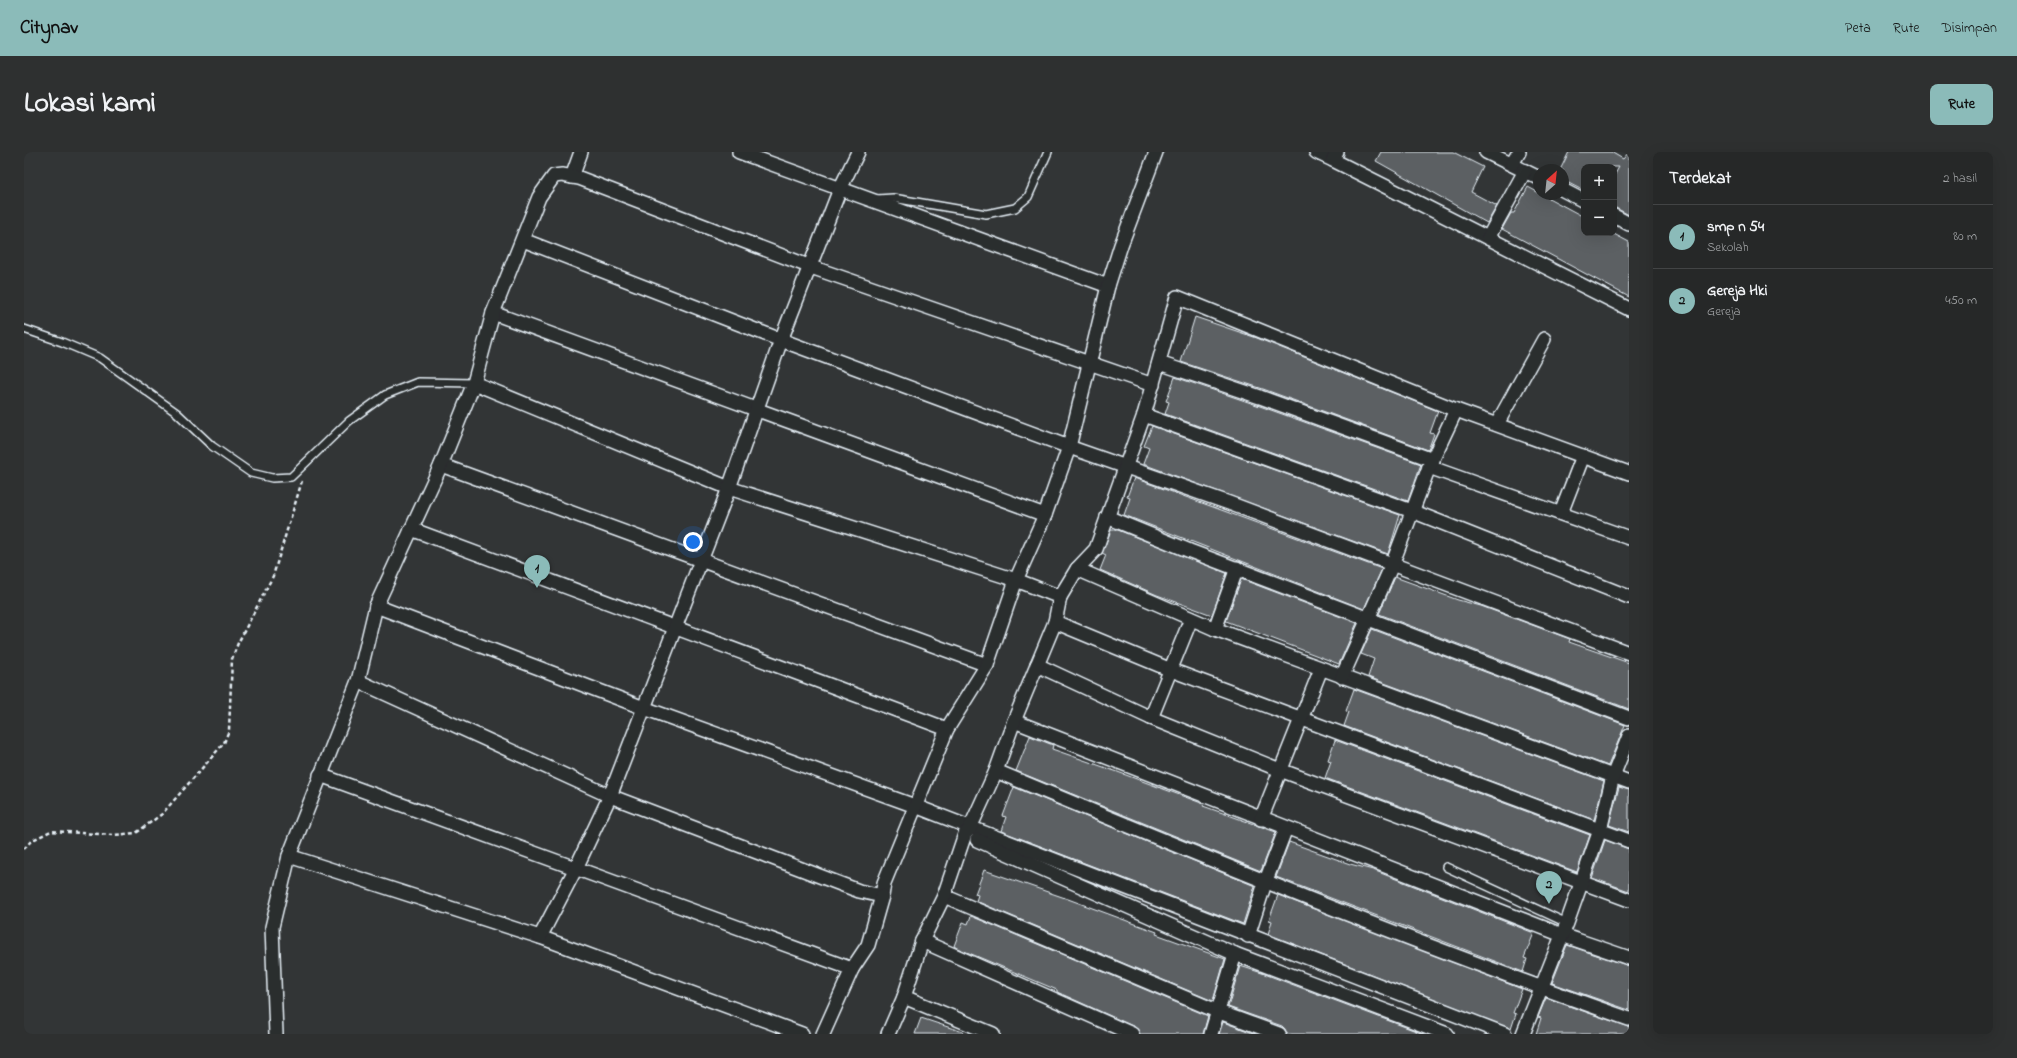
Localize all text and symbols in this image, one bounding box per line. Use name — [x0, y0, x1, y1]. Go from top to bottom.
text: Citynav — [20, 15, 78, 42]
text: Peta — [1845, 18, 1871, 39]
text: Rute — [1893, 18, 1920, 39]
text: Disimpan — [1942, 18, 1997, 39]
text: Lokasi kami — [24, 84, 156, 125]
button: Rute — [1930, 84, 1993, 125]
north arrow — [1533, 164, 1569, 200]
map controls — [1581, 164, 1617, 236]
button: + — [1581, 164, 1617, 200]
text: Terdekat — [1669, 166, 1731, 191]
text: 2 hasil — [1943, 169, 1977, 188]
button: − — [1581, 200, 1617, 236]
text: smp n 54 — [1707, 216, 1764, 238]
text: 1 — [1680, 227, 1684, 246]
text: 80 m — [1953, 227, 1977, 246]
text: Sekolah — [1707, 238, 1749, 257]
text: Gereja Hki — [1707, 280, 1767, 302]
text: 2 — [1679, 291, 1685, 310]
text: 450 m — [1945, 291, 1977, 310]
text: Gereja — [1707, 302, 1740, 321]
your location — [683, 532, 703, 552]
pin: 1 — [524, 555, 550, 588]
pin: 2 — [1536, 871, 1562, 904]

